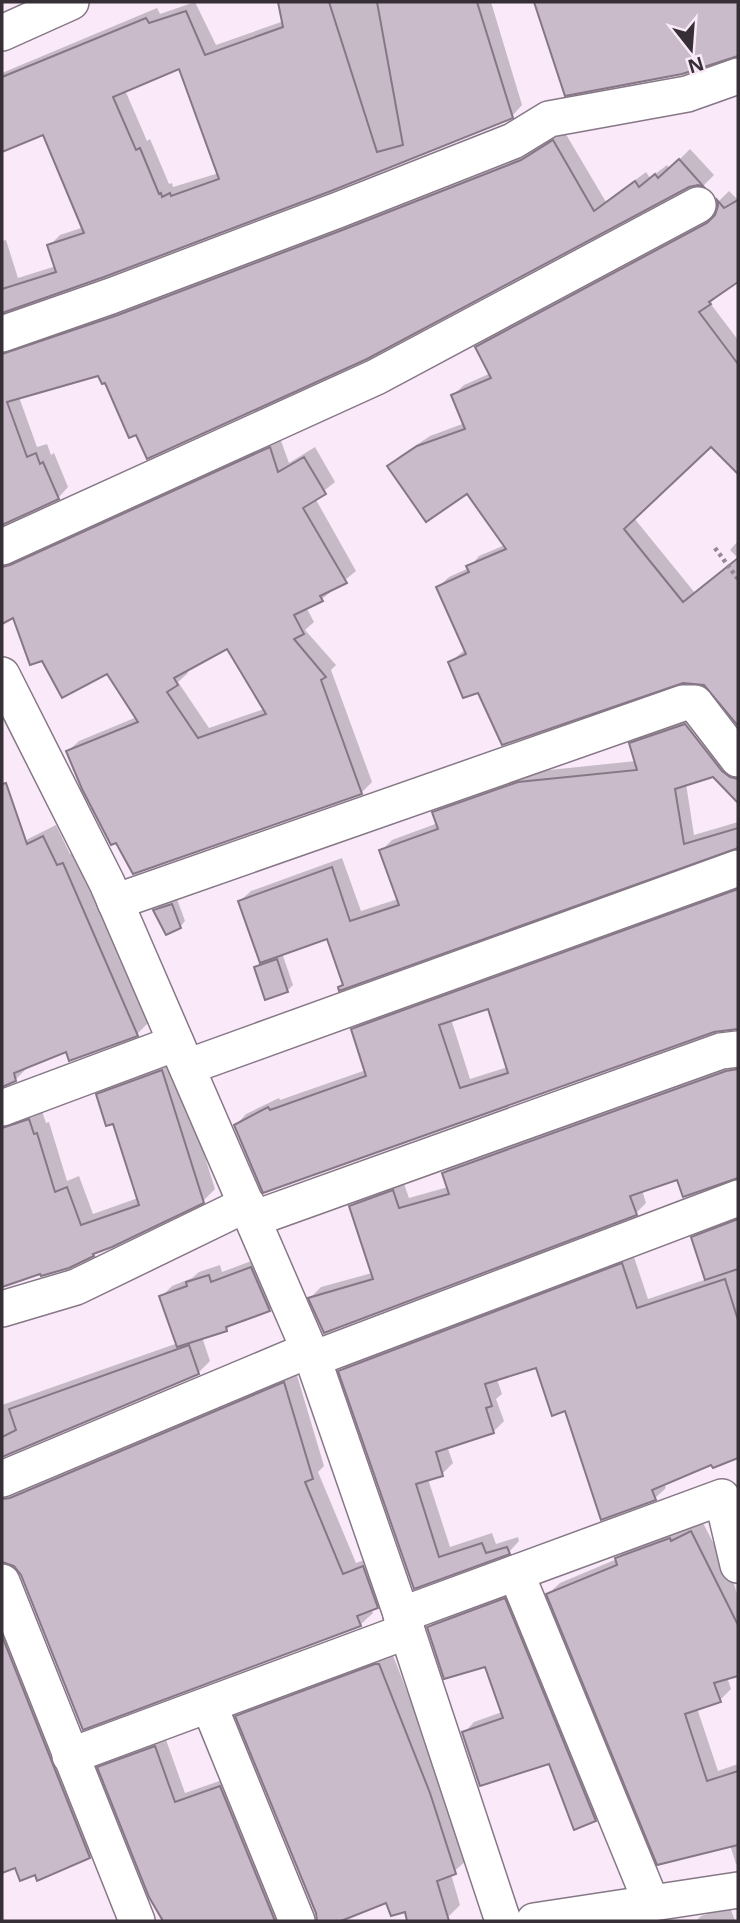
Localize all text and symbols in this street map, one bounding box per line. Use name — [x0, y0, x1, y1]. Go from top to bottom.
north arrow — [656, 14, 726, 84]
text: N — [685, 51, 707, 80]

